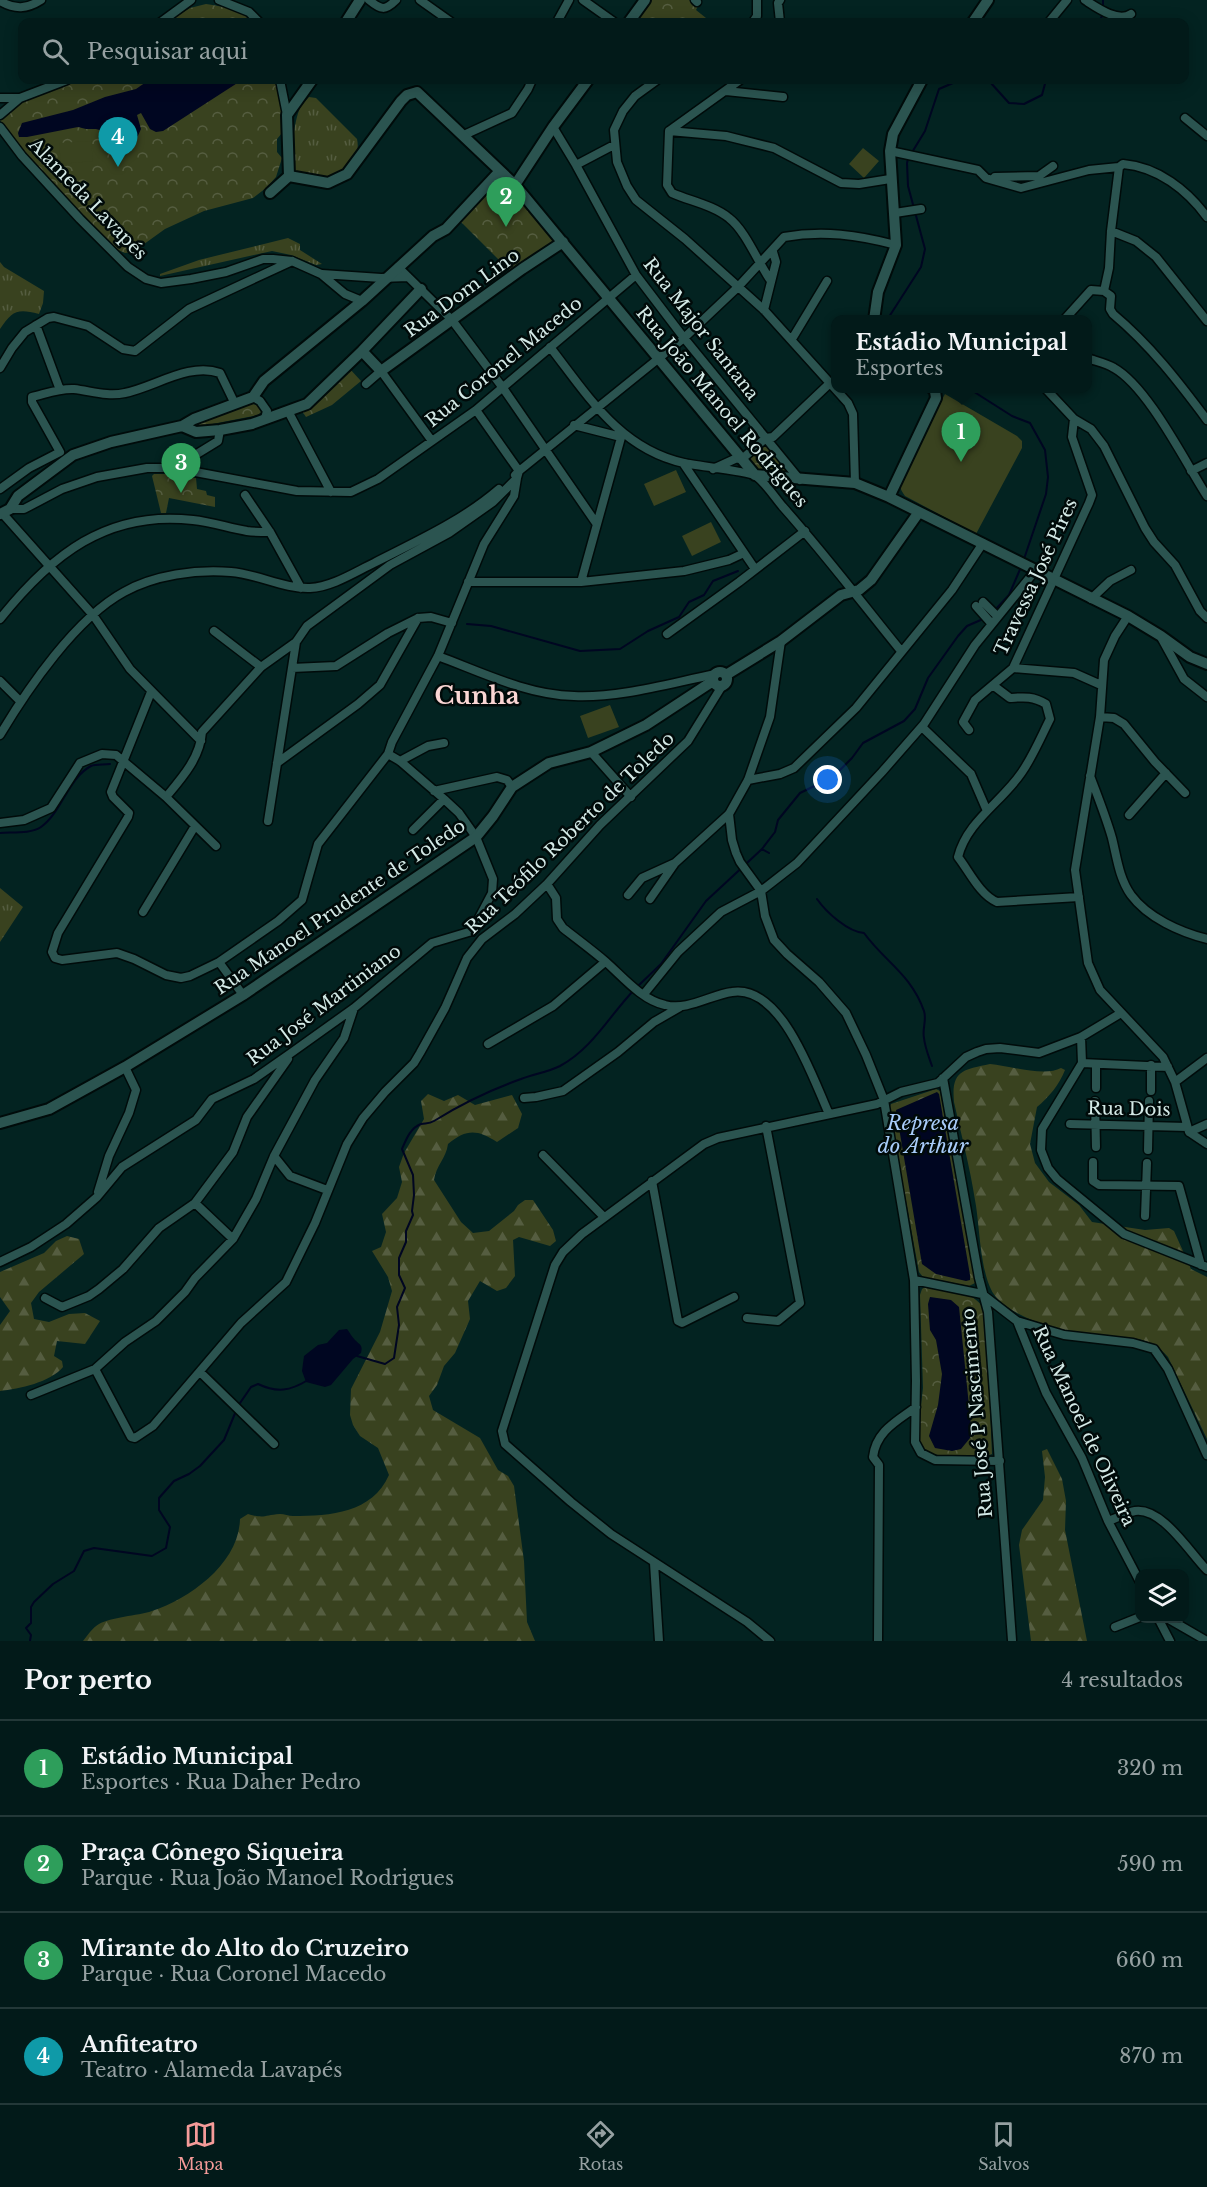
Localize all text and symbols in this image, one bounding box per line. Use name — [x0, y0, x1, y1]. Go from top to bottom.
search box — [18, 18, 1189, 84]
icon: search — [39, 35, 72, 68]
text: Pesquisar aqui — [87, 38, 248, 65]
pin: 4 — [98, 118, 138, 167]
street label: Alameda Lavapés — [24, 133, 152, 264]
pin: 2 — [486, 178, 526, 227]
street label: Rua Dom Lino — [400, 244, 524, 342]
street label: Rua Major Santana — [639, 253, 763, 405]
street label: Rua Coronel Macedo — [421, 292, 587, 432]
street label: Rua João Manoel Rodrigues — [631, 302, 813, 512]
popup — [831, 315, 1092, 393]
text: Estádio Municipal — [855, 329, 1068, 356]
text: Esportes — [855, 356, 943, 380]
pin: 1 — [942, 412, 980, 462]
pin: 3 — [162, 444, 201, 493]
street label: Travessa José Pires — [990, 495, 1082, 659]
district label: Cunha — [434, 681, 520, 710]
street label: Rua Teófilo Roberto de Toledo — [461, 727, 679, 939]
your location — [813, 765, 842, 794]
street label: Rua Manoel Prudente de Toledo — [210, 815, 470, 999]
street label: Rua José Martiniano — [243, 940, 405, 1070]
street label: Rua Dois — [1087, 1097, 1171, 1121]
water label: Represa do Arthur — [878, 1111, 969, 1158]
street label: Rua José P Nascimento — [957, 1307, 997, 1519]
street label: Rua Manoel de Oliveira — [1028, 1322, 1140, 1530]
map controls — [1135, 1569, 1189, 1623]
button: layers — [1135, 1569, 1189, 1623]
text: Por perto — [24, 1664, 152, 1696]
text: 4 resultados — [1062, 1668, 1183, 1692]
text: Estádio Municipal — [81, 1743, 293, 1770]
text: 1 — [39, 1756, 48, 1780]
text: 320 m — [1117, 1756, 1183, 1780]
text: Esportes · Rua Daher Pedro — [81, 1770, 361, 1794]
text: Praça Cônego Siqueira — [81, 1839, 344, 1866]
text: 2 — [37, 1852, 50, 1876]
text: 590 m — [1117, 1852, 1183, 1876]
text: Parque · Rua João Manoel Rodrigues — [81, 1866, 454, 1890]
text: Mirante do Alto do Cruzeiro — [81, 1935, 409, 1962]
text: 3 — [37, 1948, 50, 1972]
text: 660 m — [1116, 1948, 1183, 1972]
text: Parque · Rua Coronel Macedo — [81, 1962, 386, 1986]
text: Anfiteatro — [81, 2031, 198, 2058]
text: 4 — [37, 2044, 50, 2068]
text: 870 m — [1119, 2044, 1183, 2068]
text: Teatro · Alameda Lavapés — [81, 2058, 342, 2082]
tab: Mapa — [177, 2118, 223, 2174]
tab: Rotas — [578, 2118, 623, 2174]
tab: Salvos — [978, 2118, 1030, 2174]

